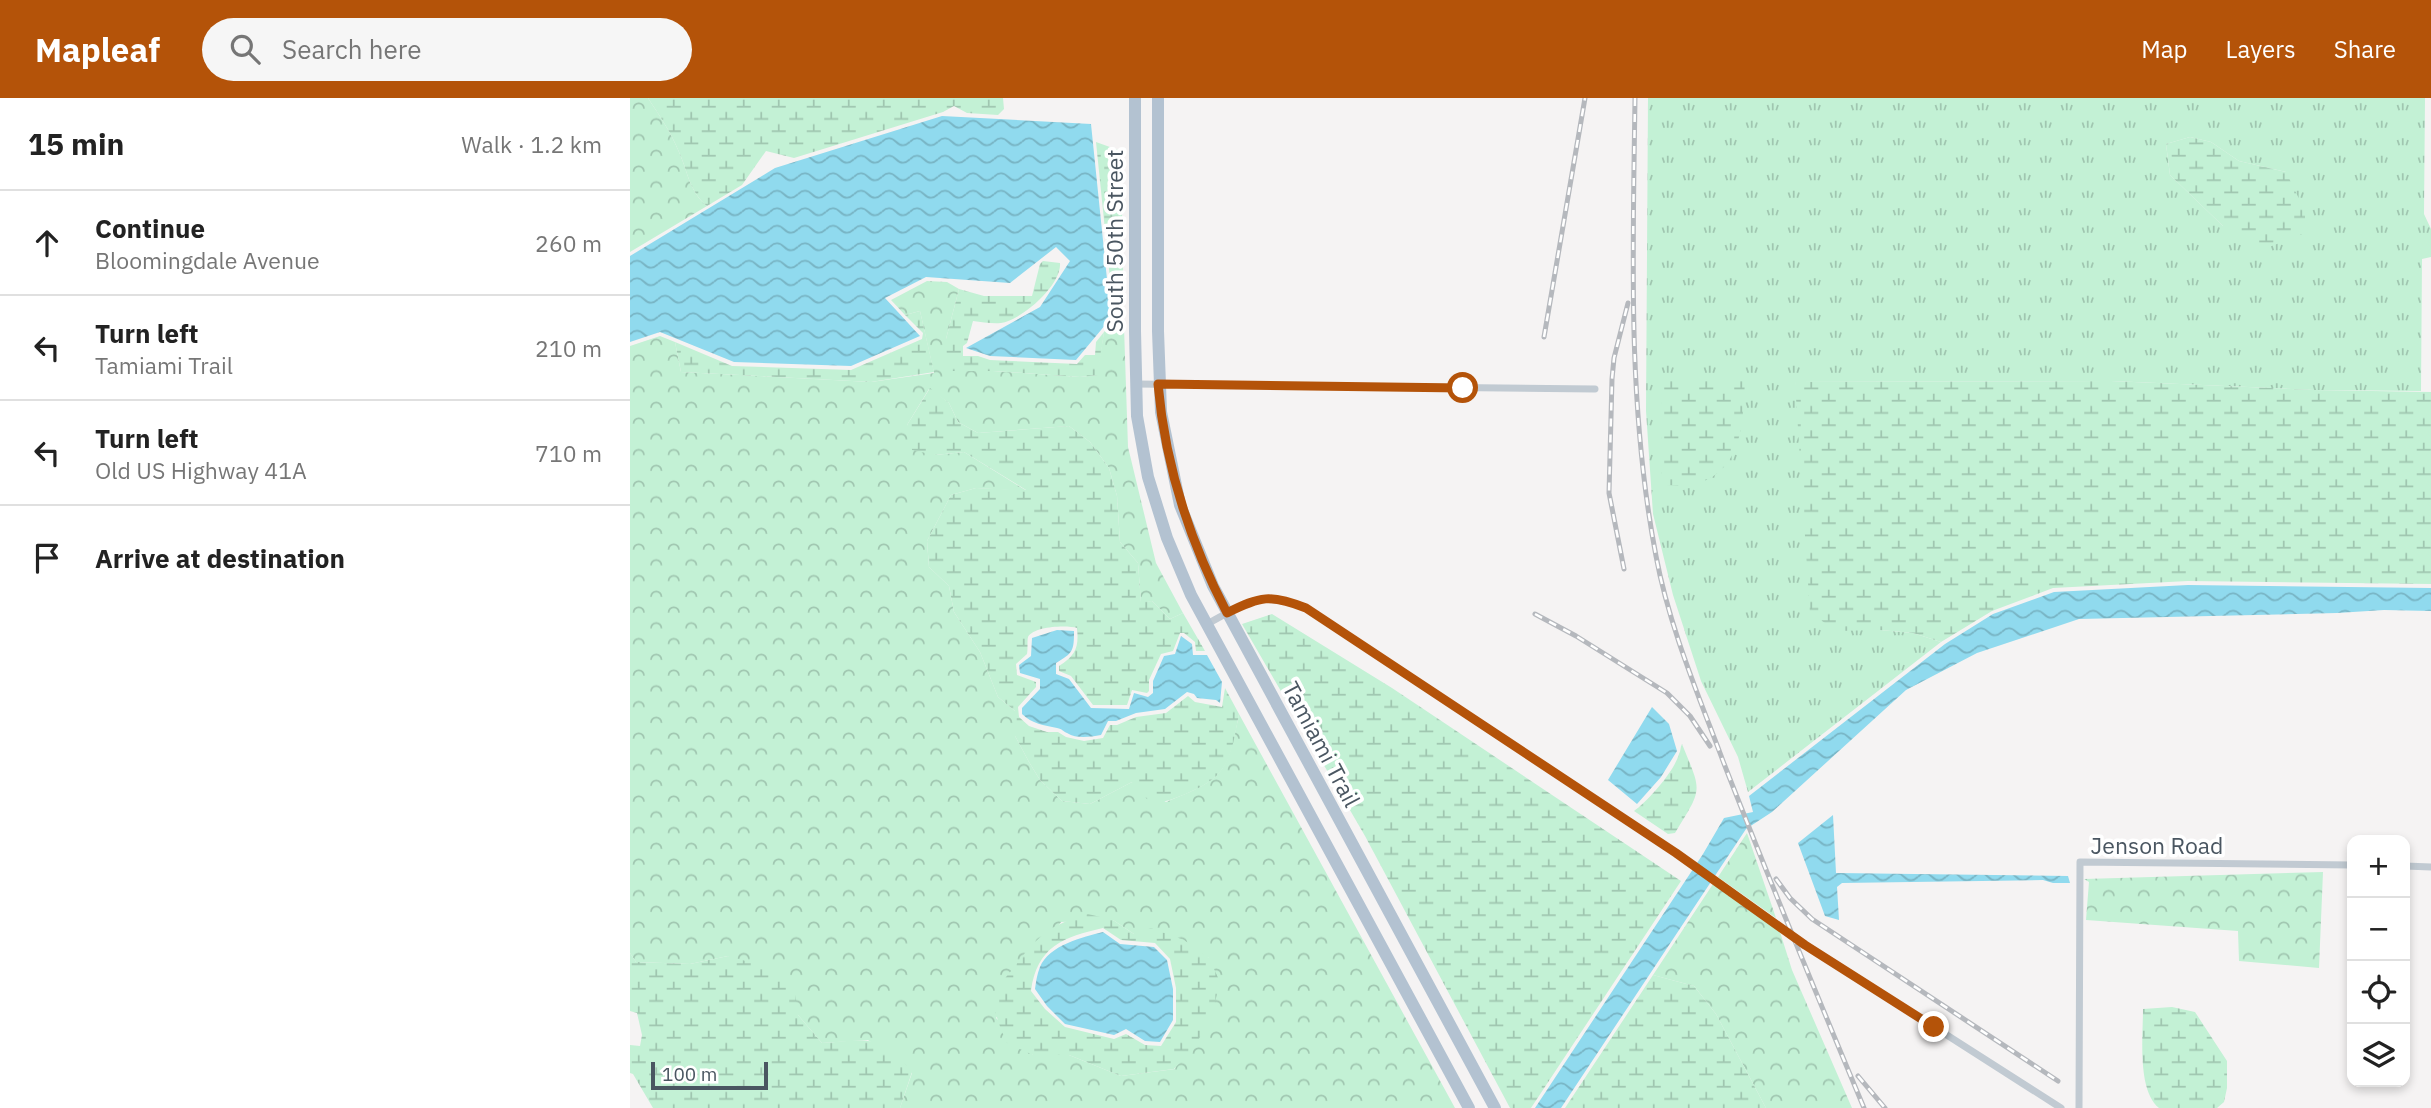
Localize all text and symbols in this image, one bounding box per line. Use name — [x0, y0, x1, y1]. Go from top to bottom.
search box — [202, 18, 692, 81]
text: Mapleaf — [35, 28, 160, 71]
icon: search — [226, 30, 264, 68]
text: Search here — [282, 32, 422, 66]
text: Map — [2141, 33, 2188, 65]
text: Layers — [2226, 33, 2296, 65]
text: Share — [2334, 33, 2396, 65]
text: 15 min — [28, 124, 124, 163]
text: Walk · 1.2 km — [461, 129, 602, 159]
street label: South 50th Street — [1099, 149, 1129, 333]
text: Continue — [95, 211, 205, 245]
icon: ahead — [28, 224, 66, 262]
text: 260 m — [535, 228, 602, 258]
text: Bloomingdale Avenue — [95, 245, 320, 275]
text: Turn left — [95, 316, 198, 350]
icon: left — [28, 329, 66, 367]
text: 210 m — [535, 333, 602, 363]
text: Tamiami Trail — [95, 350, 233, 380]
route start — [1447, 372, 1478, 403]
text: Turn left — [95, 421, 198, 455]
icon: left — [28, 434, 66, 472]
text: 710 m — [535, 438, 602, 468]
text: Old US Highway 41A — [95, 455, 307, 485]
icon: arrive — [28, 539, 66, 577]
text: Arrive at destination — [95, 541, 345, 575]
street label: Tamiami Trail — [1276, 676, 1368, 812]
street label: Jenson Road — [2091, 830, 2223, 860]
map controls — [2347, 835, 2410, 1087]
button: + — [2347, 835, 2410, 898]
button: − — [2347, 898, 2410, 961]
button: locate — [2347, 961, 2410, 1024]
route end — [1918, 1011, 1949, 1042]
button: layers — [2347, 1024, 2410, 1087]
scale bar — [651, 1059, 768, 1091]
text: 100 m — [662, 1062, 717, 1086]

